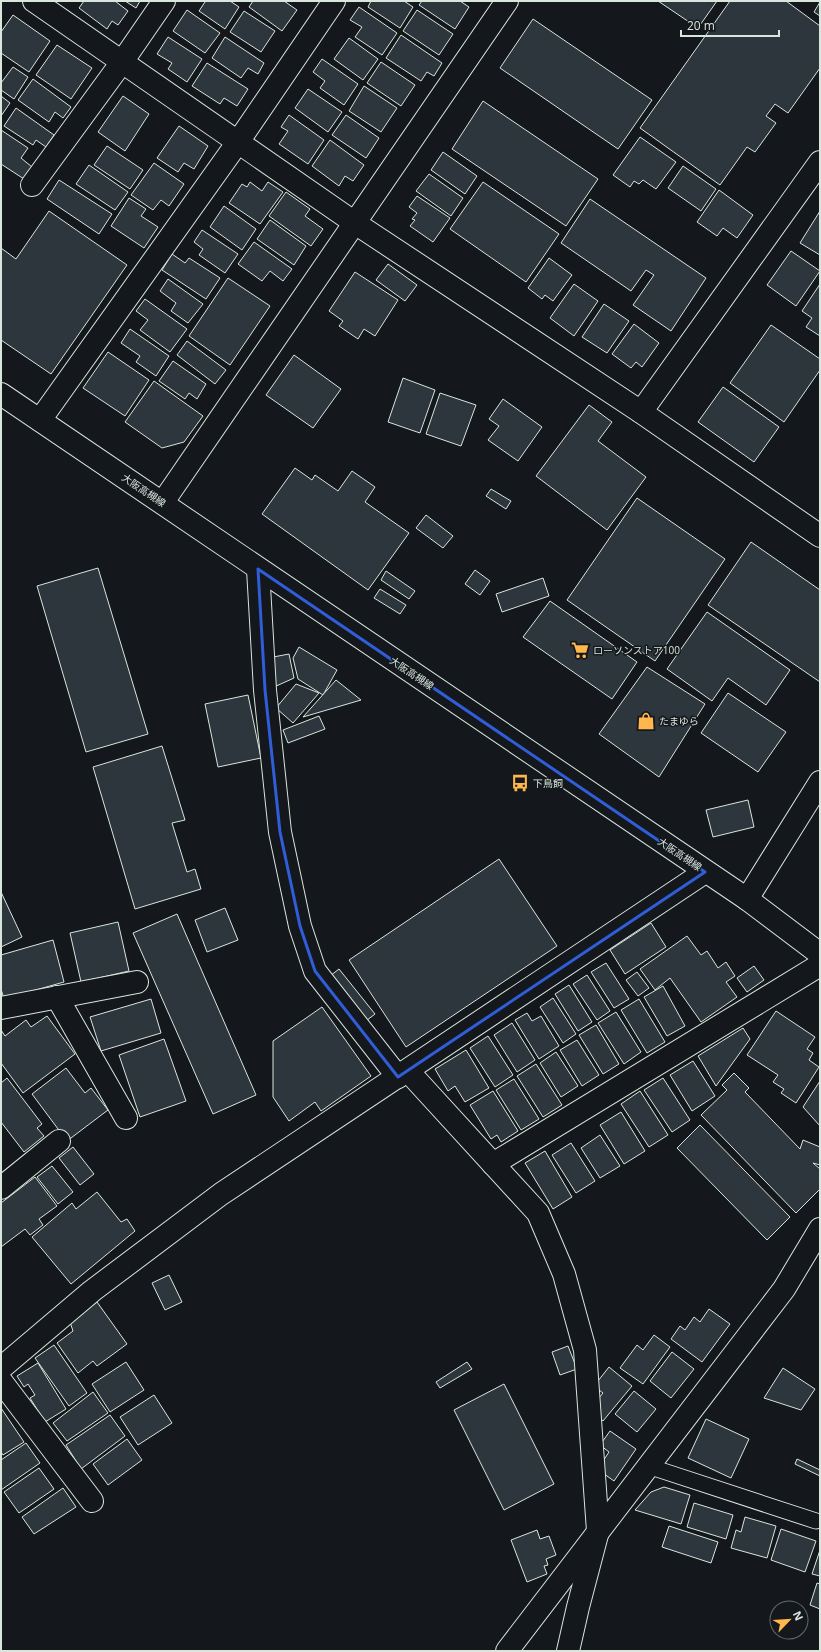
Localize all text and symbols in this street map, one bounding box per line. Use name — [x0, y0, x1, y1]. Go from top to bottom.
scale bar — [681, 12, 779, 38]
text: 20 m — [687, 17, 715, 34]
street label: 大阪高槻線 — [119, 470, 169, 510]
supermarket icon: ローソンストア100 — [570, 640, 590, 660]
place label: ローソンストア100 — [593, 643, 680, 657]
street label: 大阪高槻線 — [387, 653, 437, 693]
shop icon: たまゆら — [636, 711, 656, 731]
place label: たまゆら — [659, 714, 699, 728]
bus stop icon: 下鳥飼 — [510, 773, 530, 793]
place label: 下鳥飼 — [533, 776, 563, 790]
street label: 大阪高槻線 — [655, 834, 705, 874]
north arrow — [769, 1600, 809, 1640]
text: N — [790, 1608, 807, 1623]

